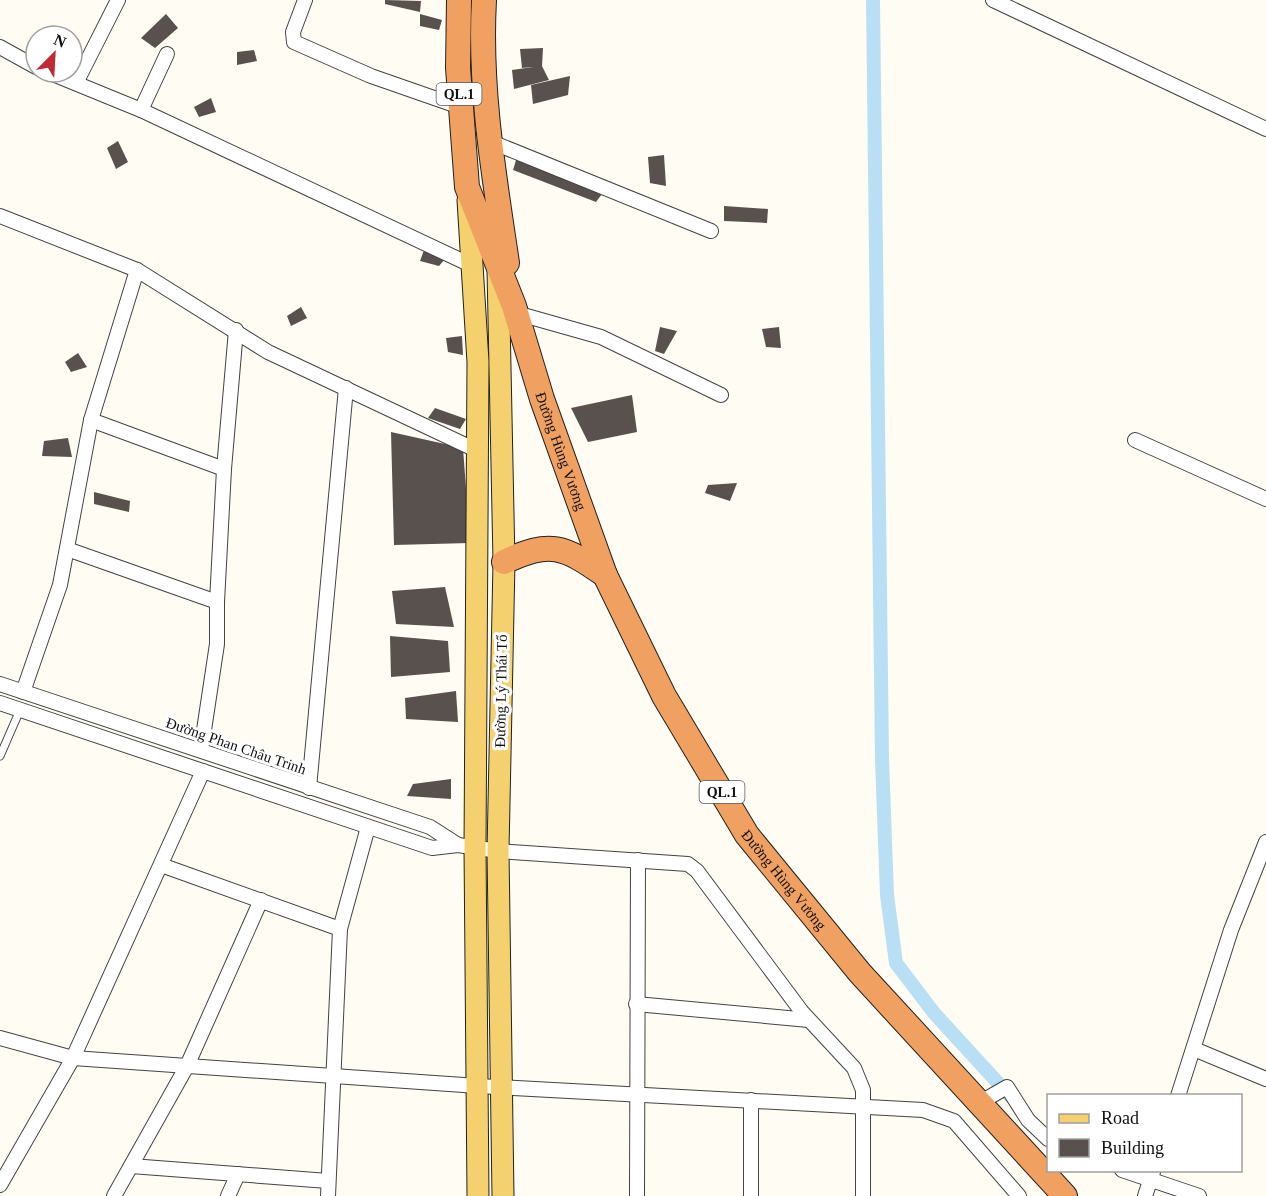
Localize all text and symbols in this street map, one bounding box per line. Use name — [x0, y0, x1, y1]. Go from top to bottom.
north arrow — [24, 24, 84, 84]
text: N — [51, 31, 69, 51]
road number: QL.1 — [436, 83, 482, 105]
street label: Đường Hùng Vương — [532, 390, 589, 513]
street label: Đường Lý Thái Tổ — [492, 634, 510, 748]
street label: Đường Phan Châu Trinh — [164, 714, 309, 778]
road number: QL.1 — [700, 781, 744, 803]
street label: Đường Hùng Vương — [738, 827, 830, 934]
legend — [1047, 1094, 1242, 1172]
text: Road — [1101, 1108, 1139, 1128]
text: Building — [1101, 1138, 1164, 1158]

